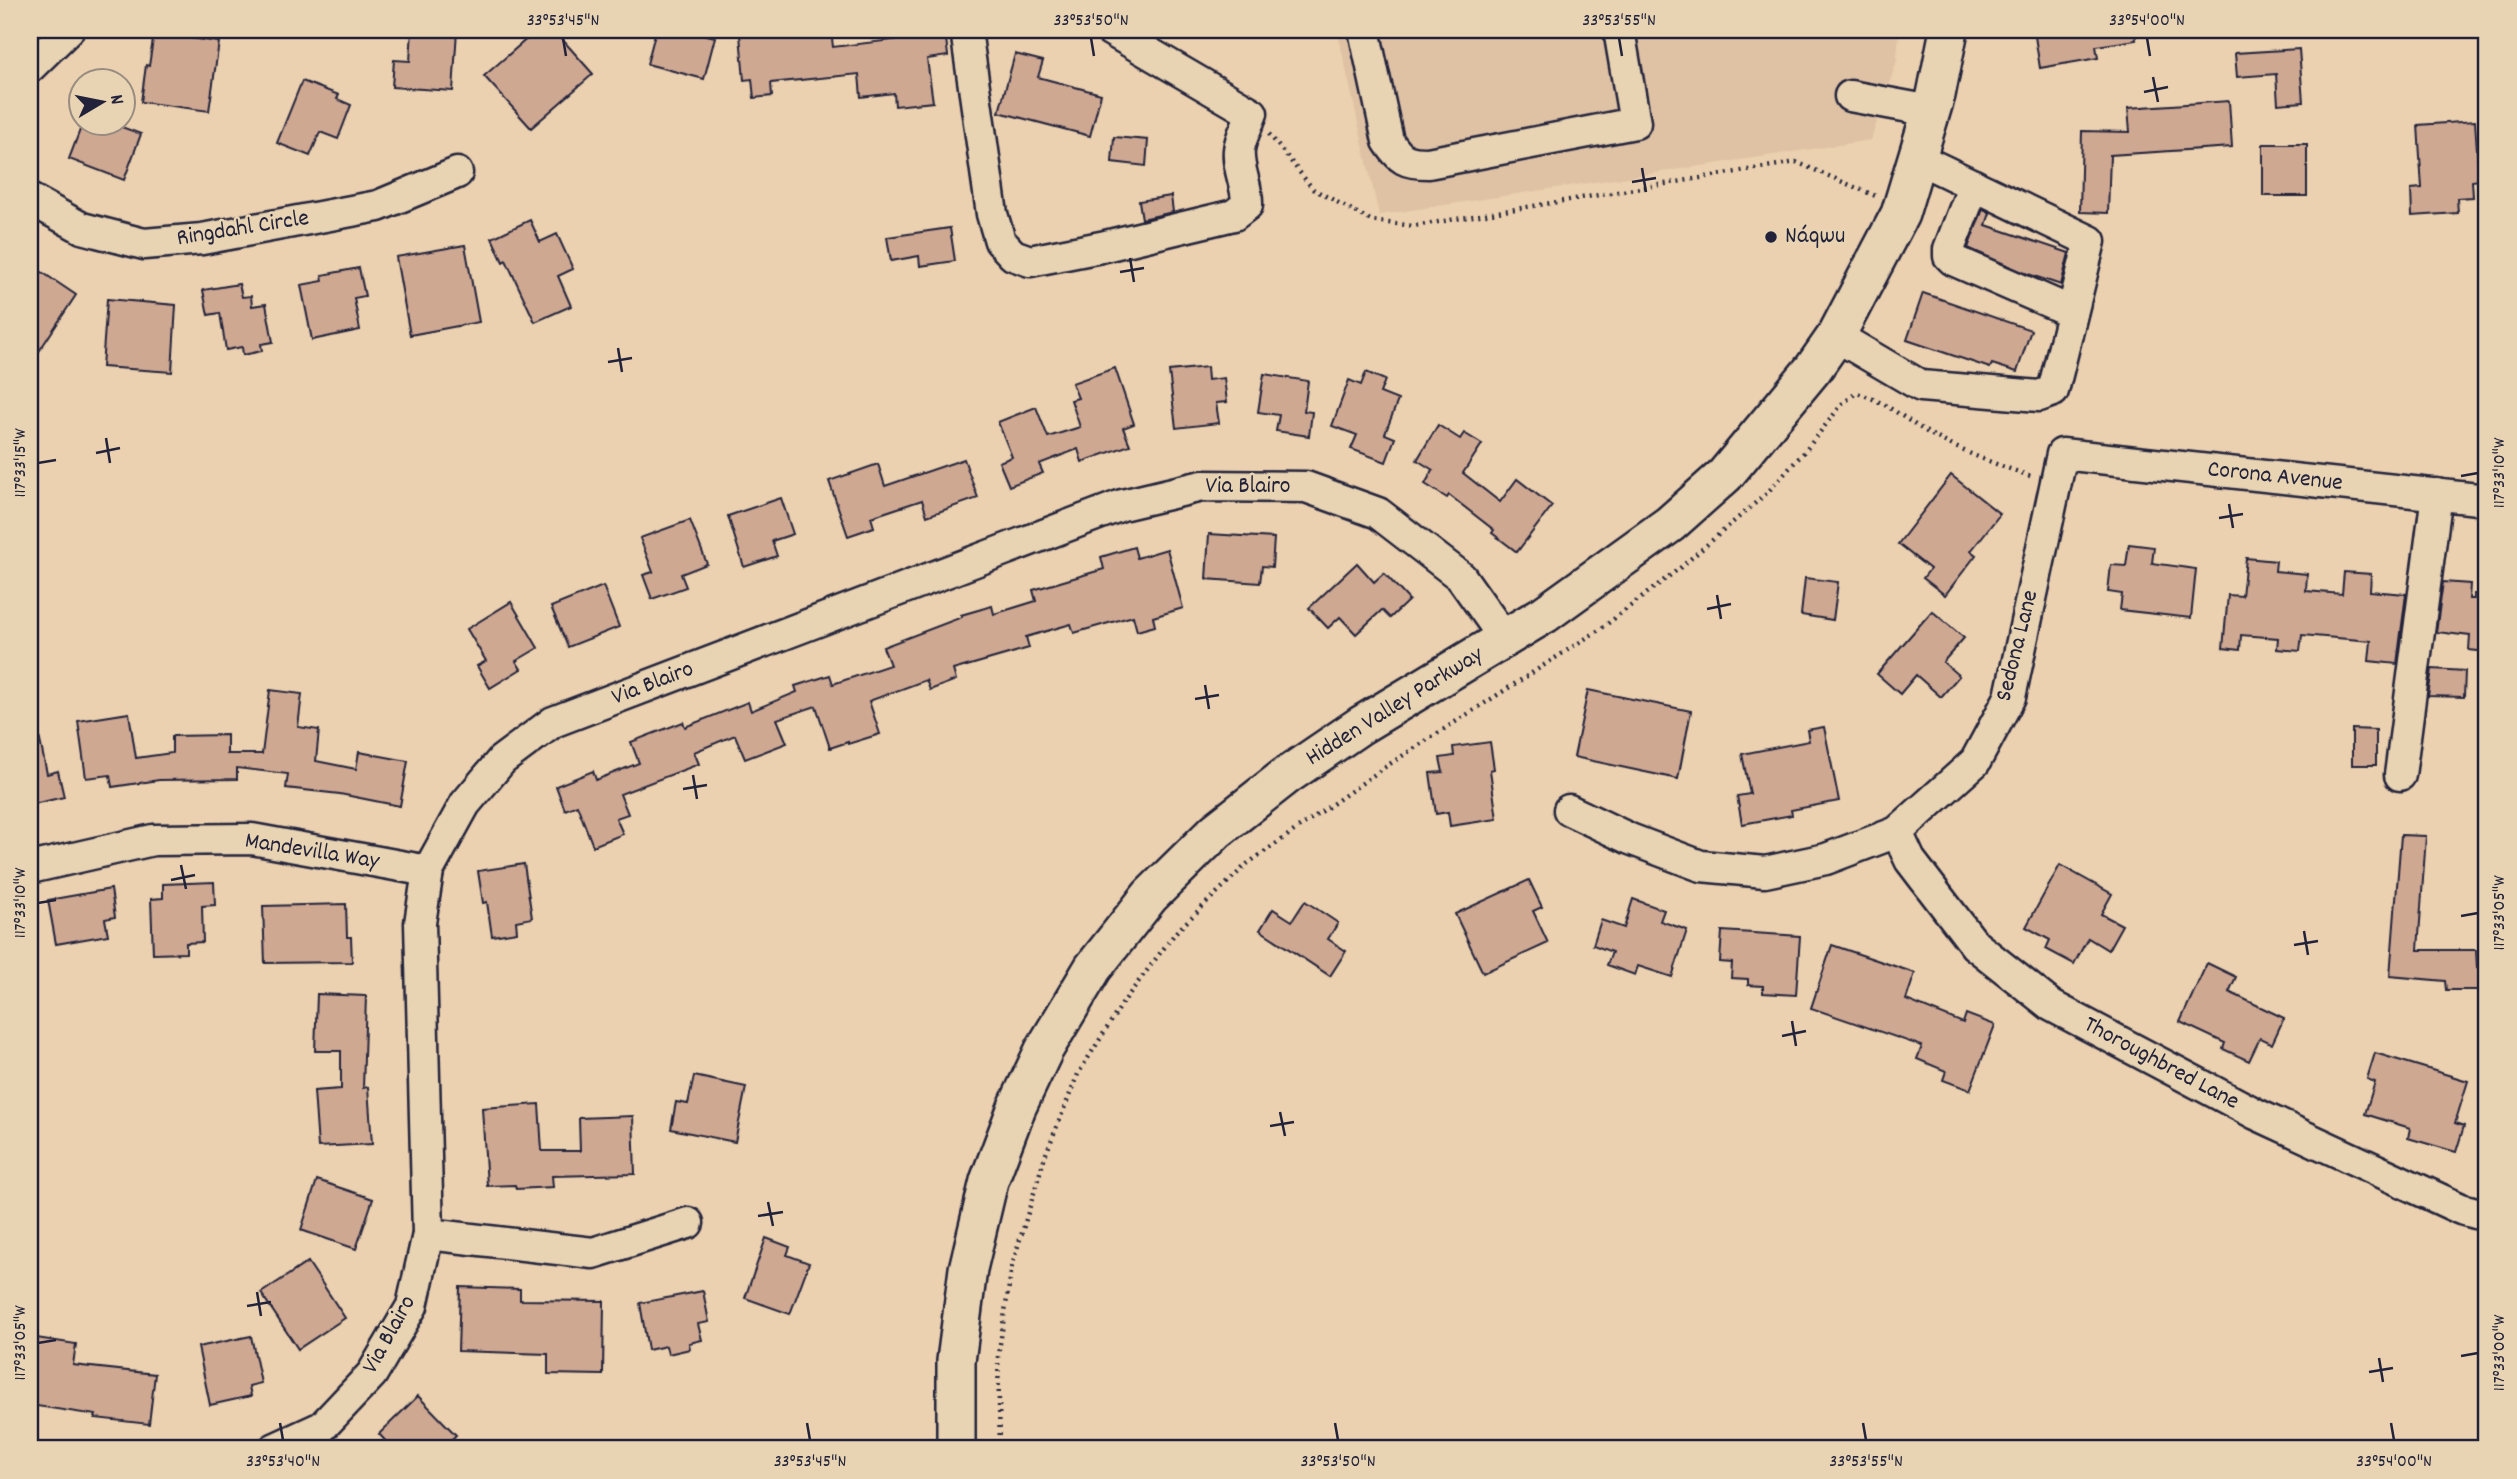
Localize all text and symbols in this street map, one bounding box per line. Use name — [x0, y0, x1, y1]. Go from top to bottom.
text: 33°53'45"N — [527, 9, 599, 34]
text: 33°53'50"N — [1053, 9, 1129, 34]
text: 33°53'55"N — [1582, 9, 1656, 34]
text: 33°54'00"N — [2109, 9, 2185, 34]
north arrow — [66, 66, 136, 136]
text: N — [101, 93, 129, 107]
street label: Ringdahl Circle — [174, 202, 312, 256]
place label: Náqwu — [1785, 220, 1845, 254]
marker: Náqwu — [1763, 229, 1779, 245]
text: 117°33'15"W — [9, 428, 34, 498]
text: 117°33'10"W — [2488, 437, 2513, 508]
street label: Corona Avenue — [2206, 453, 2344, 501]
street label: Via Blairo — [1205, 470, 1291, 504]
street label: Sedona Lane — [1988, 587, 2048, 705]
street label: Hidden Valley Parkway — [1300, 638, 1491, 775]
street label: Via Blairo — [607, 653, 699, 715]
street label: Mandevilla Way — [242, 825, 383, 880]
text: 117°33'10"W — [9, 867, 34, 938]
text: 117°33'05"W — [2488, 875, 2513, 950]
street label: Thoroughbred Lane — [2077, 1009, 2245, 1119]
street label: Via Blairo — [355, 1290, 425, 1380]
text: 117°33'05"W — [9, 1305, 34, 1380]
text: 117°33'00"W — [2488, 1314, 2513, 1391]
text: 33°53'40"N — [246, 1450, 320, 1475]
text: 33°53'45"N — [774, 1450, 846, 1475]
text: 33°53'50"N — [1300, 1450, 1376, 1475]
text: 33°53'55"N — [1829, 1450, 1903, 1475]
text: 33°54'00"N — [2356, 1450, 2432, 1475]

